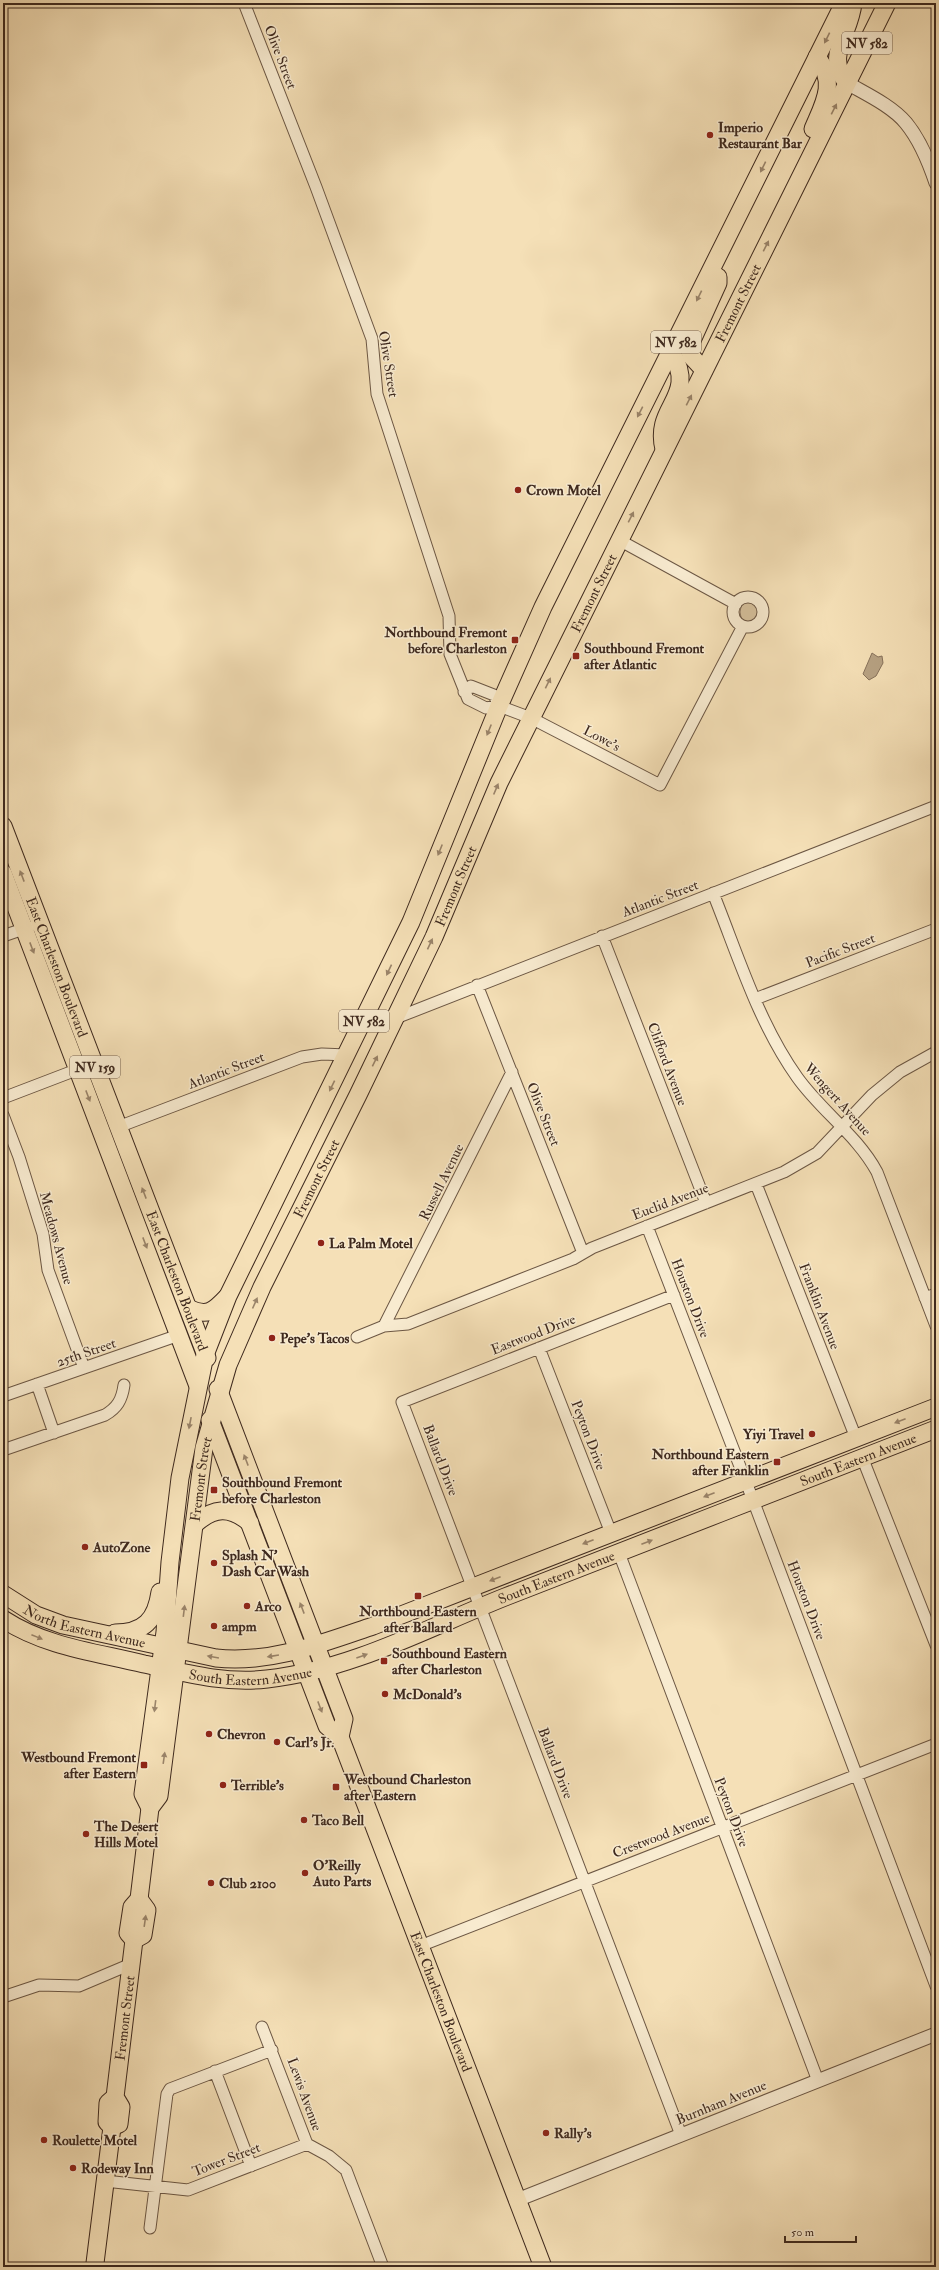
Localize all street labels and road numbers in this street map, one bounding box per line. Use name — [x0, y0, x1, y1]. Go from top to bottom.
street label: Olive Street — [261, 23, 301, 92]
road number: NV 582 — [842, 32, 892, 54]
street label: Fremont Street — [712, 261, 765, 345]
street label: Olive Street — [375, 330, 402, 399]
road number: NV 582 — [651, 331, 701, 353]
street label: Fremont Street — [567, 551, 621, 635]
street label: Lowe's — [580, 722, 623, 755]
street label: Fremont Street — [431, 843, 481, 929]
street label: Atlantic Street — [619, 876, 701, 921]
street label: East Charleston Boulevard — [22, 895, 91, 1040]
street label: Pacific Street — [803, 929, 878, 971]
road number: NV 582 — [339, 1010, 389, 1032]
street label: Clifford Avenue — [644, 1020, 691, 1108]
street label: Atlantic Street — [185, 1048, 267, 1093]
road number: NV 159 — [70, 1056, 120, 1078]
street label: Wengert Avenue — [800, 1059, 875, 1139]
street label: Olive Street — [523, 1080, 564, 1149]
street label: Fremont Street — [290, 1136, 344, 1221]
street label: Russell Avenue — [416, 1141, 467, 1223]
street label: Euclid Avenue — [630, 1179, 711, 1224]
street label: Meadows Avenue — [36, 1190, 77, 1287]
street label: East Charleston Boulevard — [142, 1208, 211, 1353]
street label: Houston Drive — [668, 1256, 713, 1340]
street label: Franklin Avenue — [795, 1260, 844, 1352]
street label: Eastwood Drive — [489, 1311, 578, 1358]
street label: 25th Street — [54, 1334, 119, 1371]
street label: Peyton Drive — [567, 1398, 610, 1473]
street label: Ballard Drive — [419, 1422, 462, 1498]
street label: South Eastern Avenue — [797, 1429, 919, 1490]
street label: Fremont Street — [187, 1434, 216, 1523]
street label: South Eastern Avenue — [496, 1547, 617, 1608]
street label: Houston Drive — [784, 1558, 829, 1642]
street label: North Eastern Avenue — [20, 1601, 147, 1652]
street label: South Eastern Avenue — [188, 1663, 314, 1689]
street label: Ballard Drive — [534, 1725, 577, 1801]
street label: Peyton Drive — [710, 1775, 753, 1850]
street label: Crestwood Avenue — [610, 1809, 712, 1862]
street label: East Charleston Boulevard — [406, 1929, 475, 2074]
street label: Fremont Street — [111, 1974, 139, 2061]
street label: Lewis Avenue — [283, 2055, 326, 2133]
street label: Burnham Avenue — [673, 2076, 769, 2128]
street label: Tower Street — [190, 2139, 263, 2180]

